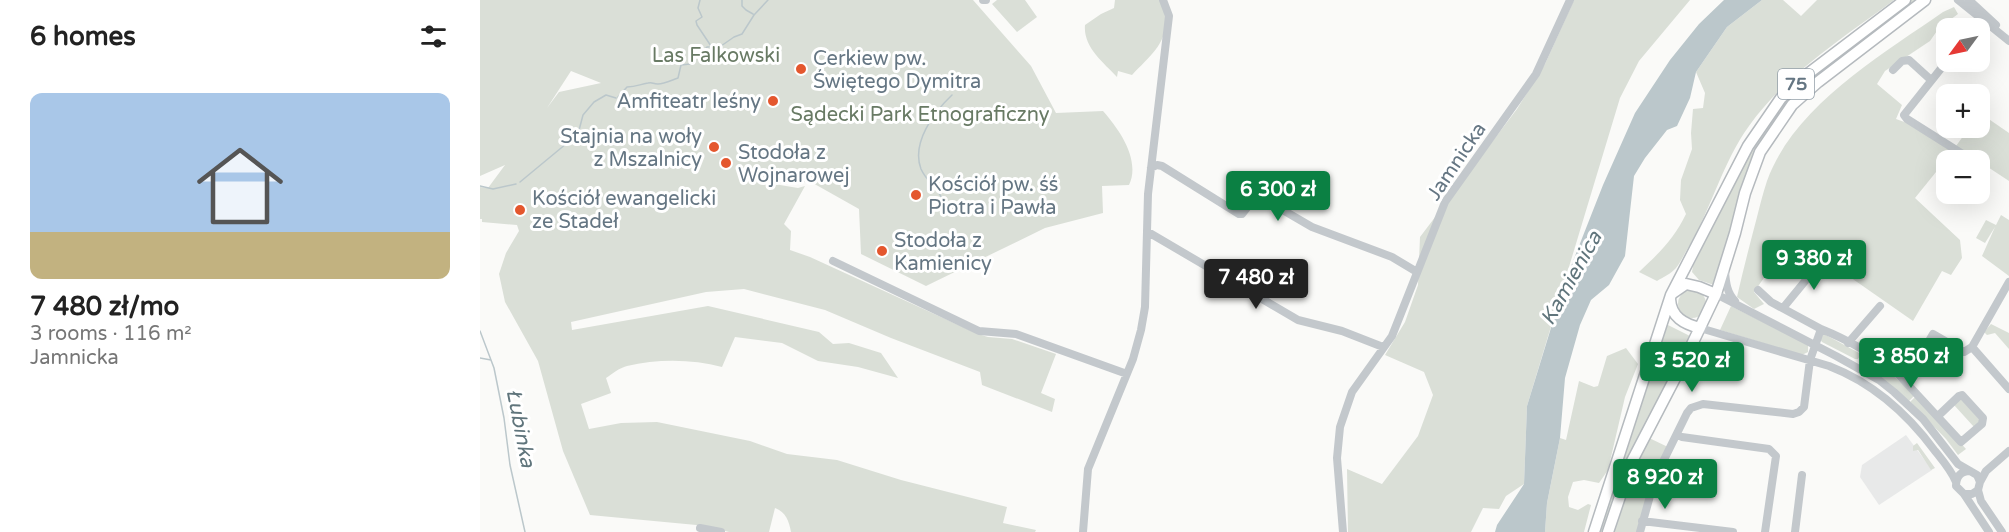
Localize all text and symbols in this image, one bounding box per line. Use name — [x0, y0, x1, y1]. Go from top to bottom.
north arrow — [1936, 18, 1990, 72]
map controls — [1936, 18, 1990, 204]
icon: filters — [417, 20, 450, 53]
text: 6 homes — [30, 21, 136, 52]
park label: Las Falkowski — [652, 44, 780, 68]
place label: Cerkiew pw. Świętego Dymitra — [813, 47, 981, 94]
marker: Cerkiew pw. Świętego Dymitra — [794, 62, 808, 76]
road number: 75 — [1778, 69, 1814, 99]
button: + — [1936, 84, 1990, 138]
place label: Amfiteatr leśny — [616, 90, 761, 114]
marker: Amfiteatr leśny — [766, 94, 780, 108]
park label: Sądecki Park Etnograficzny — [791, 103, 1050, 127]
street label: Jamnicka — [1422, 118, 1492, 205]
place label: Stajnia na woły z Mszalnicy — [560, 125, 702, 172]
icon: home — [186, 132, 294, 240]
marker: Stajnia na woły z Mszalnicy — [707, 140, 721, 154]
place label: Stodoła z Wojnarowej — [738, 141, 849, 188]
button: − — [1936, 150, 1990, 204]
marker: Stodoła z Wojnarowej — [719, 156, 733, 170]
pin: 6 300 zł — [1216, 171, 1340, 222]
place label: Kościół pw. śś Piotra i Pawła — [928, 173, 1058, 220]
text: 6 300 zł — [1240, 178, 1316, 202]
place label: Kościół ewangelicki ze Stadeł — [532, 187, 716, 234]
marker: Kościół pw. śś Piotra i Pawła — [909, 188, 923, 202]
marker: Kościół ewangelicki ze Stadeł — [513, 203, 527, 217]
water label: Kamienica — [1535, 226, 1608, 329]
place label: Stodoła z Kamienicy — [894, 229, 992, 276]
pin: 9 380 zł — [1752, 240, 1876, 291]
marker: Stodoła z Kamienicy — [875, 244, 889, 258]
text: 9 380 zł — [1776, 247, 1852, 271]
pin: 7 480 zł — [1194, 259, 1318, 310]
text: 7 480 zł — [1218, 266, 1294, 290]
text: 7 480 zł/mo — [30, 291, 179, 322]
text: 3 rooms · 116 m² — [30, 322, 192, 346]
pin: 3 850 zł — [1849, 338, 1973, 389]
pin: 3 520 zł — [1630, 342, 1754, 393]
text: 3 850 zł — [1873, 345, 1949, 369]
text: Jamnicka — [30, 346, 119, 370]
text: 3 520 zł — [1654, 349, 1730, 373]
water label: Łubinka — [501, 387, 541, 471]
pin: 8 920 zł — [1603, 459, 1727, 510]
text: 8 920 zł — [1627, 466, 1703, 490]

